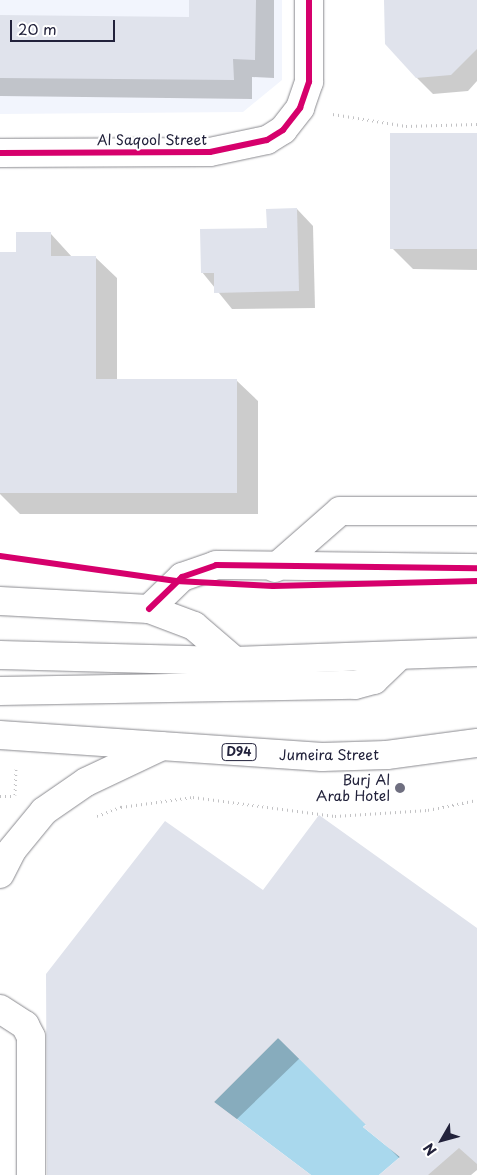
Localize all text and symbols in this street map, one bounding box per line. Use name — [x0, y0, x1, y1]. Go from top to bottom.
scale bar — [12, 10, 118, 42]
text: 20 m — [18, 17, 57, 40]
street label: Al Saqool Street — [96, 132, 208, 148]
road number: D94 — [222, 742, 256, 762]
street label: Jumeira Street — [279, 747, 379, 763]
place label: Burj Al Arab Hotel — [315, 772, 390, 804]
marker: Burj Al Arab Hotel — [394, 782, 406, 794]
north arrow — [417, 1115, 467, 1165]
text: N — [418, 1139, 441, 1160]

